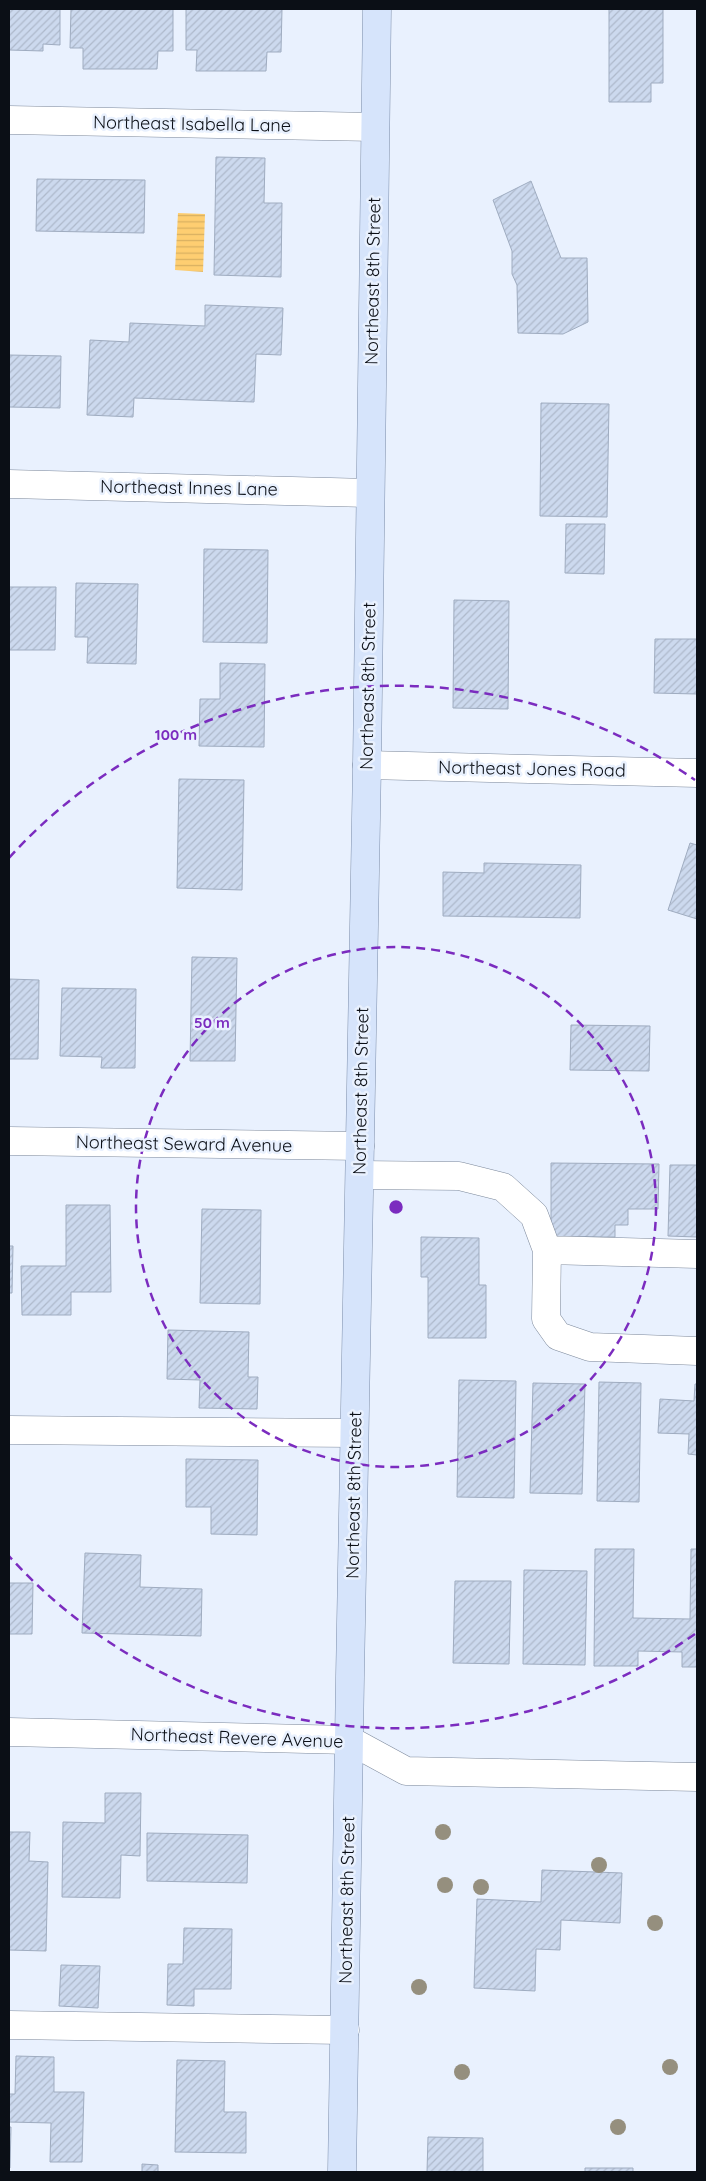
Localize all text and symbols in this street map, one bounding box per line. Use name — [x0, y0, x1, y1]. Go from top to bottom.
street label: Northeast Isabella Lane — [93, 110, 291, 137]
street label: Northeast 8th Street — [360, 197, 385, 365]
street label: Northeast Innes Lane — [100, 474, 278, 501]
street label: Northeast 8th Street — [355, 602, 380, 770]
text: 100 m — [155, 725, 197, 744]
street label: Northeast Jones Road — [438, 755, 626, 782]
street label: Northeast 8th Street — [348, 1007, 373, 1175]
text: 50 m — [194, 1013, 230, 1032]
street label: Northeast Seward Avenue — [76, 1130, 292, 1157]
centre of rings — [387, 1198, 405, 1216]
street label: Northeast 8th Street — [341, 1411, 366, 1579]
street label: Northeast Revere Avenue — [130, 1722, 344, 1753]
street label: Northeast 8th Street — [334, 1816, 359, 1984]

